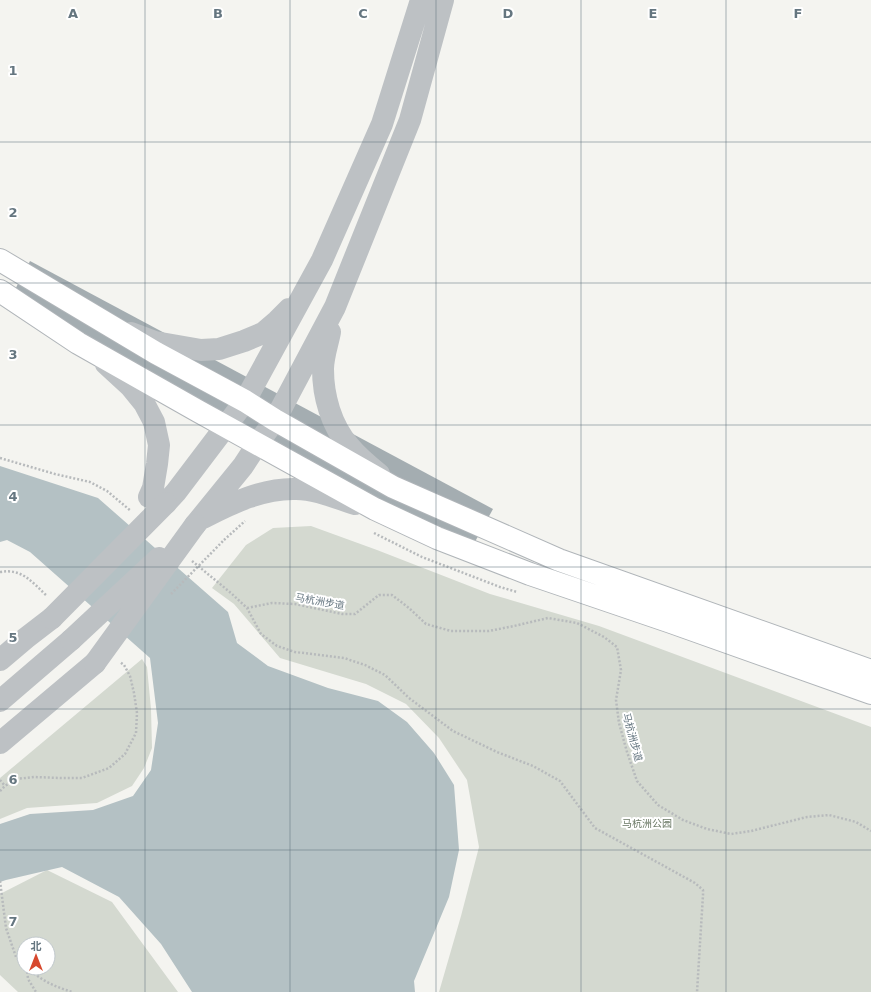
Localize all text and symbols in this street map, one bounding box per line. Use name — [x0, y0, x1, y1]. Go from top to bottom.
text: A — [68, 6, 78, 21]
text: B — [213, 6, 223, 21]
text: C — [358, 6, 368, 21]
text: D — [503, 6, 514, 21]
text: E — [649, 6, 657, 21]
text: F — [794, 6, 802, 21]
text: 1 — [8, 63, 18, 78]
text: 2 — [8, 205, 18, 220]
text: 3 — [8, 347, 18, 362]
text: 4 — [8, 489, 18, 504]
street label: 马杭洲步道 — [294, 592, 345, 611]
text: 5 — [8, 630, 18, 645]
street label: 马杭洲步道 — [621, 712, 644, 763]
text: 6 — [8, 772, 18, 787]
park label: 马杭洲公园 — [622, 818, 672, 829]
text: 7 — [8, 914, 18, 929]
north arrow — [16, 936, 56, 976]
text: 北 — [31, 940, 42, 953]

